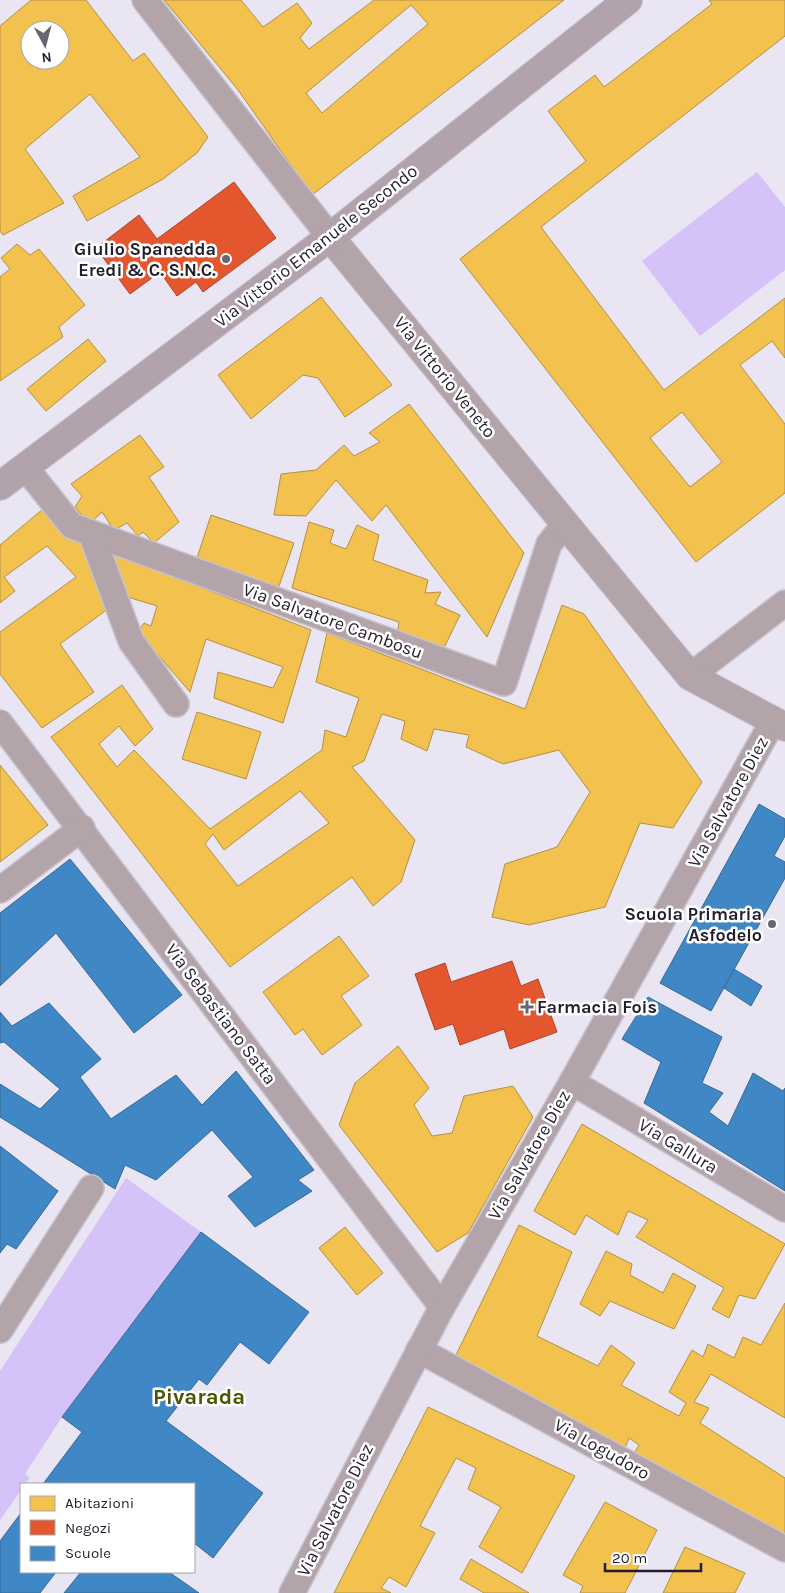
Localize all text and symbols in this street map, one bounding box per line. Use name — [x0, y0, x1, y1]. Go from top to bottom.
north arrow — [20, 20, 70, 70]
text: N — [41, 48, 53, 66]
street label: Via Vittorio Emanuele Secondo — [210, 160, 422, 332]
place label: Giulio Spanedda Eredi & C. S.N.C. — [74, 238, 216, 281]
marker: Giulio Spanedda Eredi & C. S.N.C. — [220, 253, 232, 265]
street label: Via Vittorio Veneto — [389, 312, 501, 442]
street label: Via Salvatore Cambosu — [240, 578, 426, 664]
street label: Via Salvatore Diez — [683, 733, 773, 871]
place label: Scuola Primaria Asfodelo — [624, 903, 762, 946]
marker: Scuola Primaria Asfodelo — [766, 918, 778, 930]
street label: Via Sebastiano Satta — [161, 939, 281, 1089]
place label: Farmacia Fois — [537, 996, 657, 1018]
marker: Farmacia Fois — [521, 1001, 533, 1013]
street label: Via Salvatore Diez — [483, 1086, 575, 1224]
street label: Via Gallura — [634, 1114, 722, 1178]
district label: Pivarada — [153, 1384, 245, 1410]
street label: Via Logudoro — [550, 1414, 654, 1484]
street label: Via Salvatore Diez — [292, 1440, 378, 1580]
legend — [20, 1483, 195, 1573]
text: Abitazioni — [65, 1494, 134, 1512]
text: Negozi — [65, 1519, 111, 1537]
scale bar — [605, 1540, 701, 1572]
text: Scuole — [65, 1544, 111, 1562]
text: 20 m — [612, 1549, 647, 1567]

